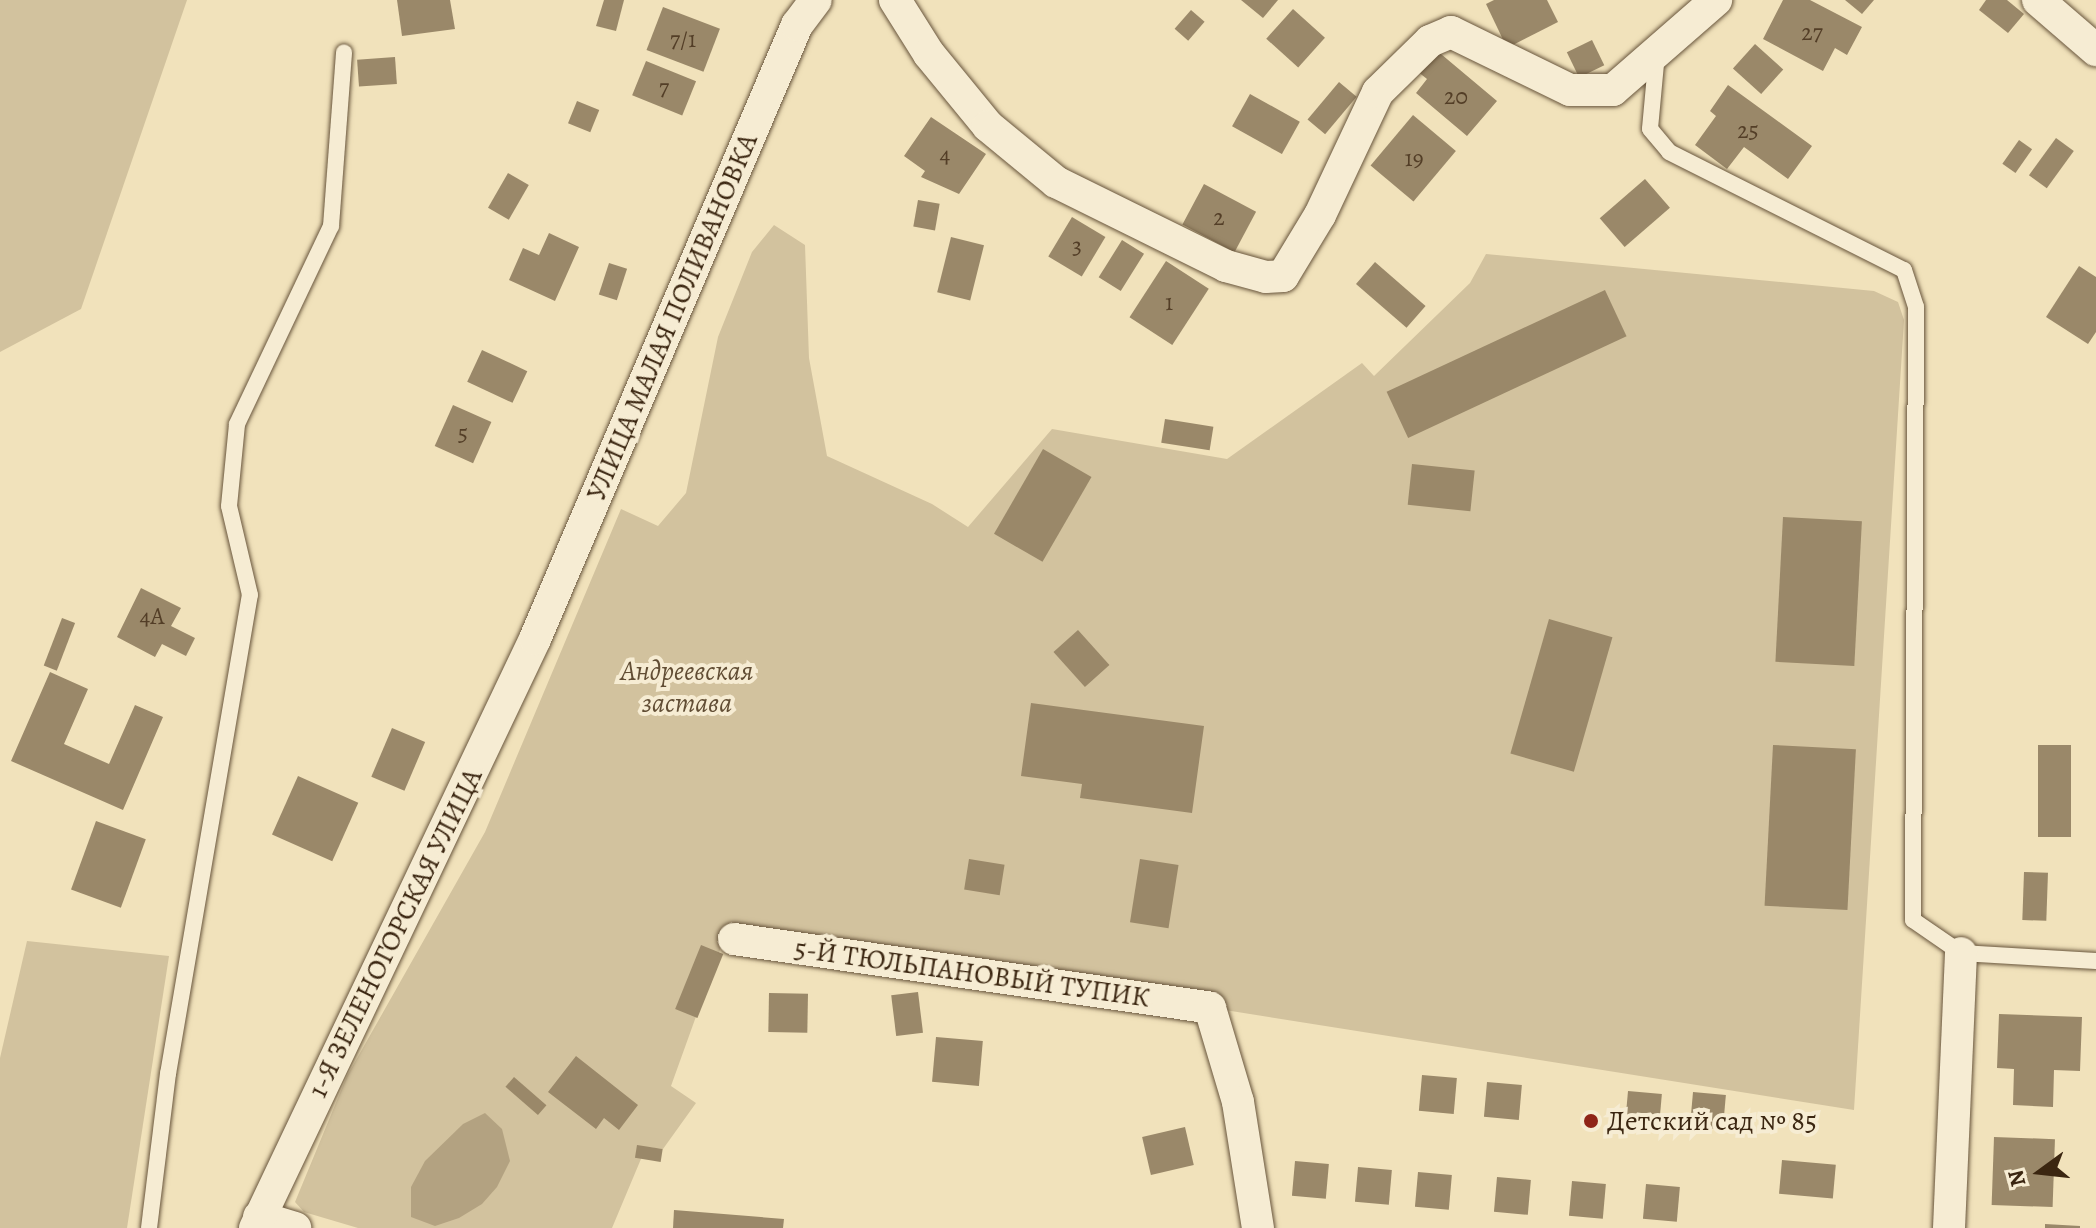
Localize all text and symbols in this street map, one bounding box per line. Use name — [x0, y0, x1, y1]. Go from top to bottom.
house number: 27 — [1801, 19, 1823, 47]
house number: 7/1 — [670, 26, 696, 54]
house number: 7 — [659, 74, 669, 102]
house number: 20 — [1444, 83, 1468, 111]
house number: 25 — [1737, 117, 1759, 145]
street label: УЛИЦА МАЛАЯ ПОЛИВАНОВКА — [579, 128, 765, 506]
house number: 4 — [940, 141, 950, 169]
house number: 19 — [1404, 145, 1424, 173]
house number: 2 — [1213, 204, 1225, 232]
house number: 3 — [1072, 233, 1082, 261]
house number: 1 — [1165, 289, 1173, 317]
house number: 5 — [458, 420, 468, 448]
house number: 4А — [140, 603, 164, 631]
park label: Андреевская застава — [621, 654, 753, 720]
street label: 1-Я ЗЕЛЕНОГОРСКАЯ УЛИЦА — [301, 763, 489, 1103]
street label: 5-Й ТЮЛЬПАНОВЫЙ ТУПИК — [792, 931, 1152, 1015]
place label: Детский сад № 85 — [1607, 1104, 1817, 1138]
marker: Детский сад № 85 — [1582, 1112, 1600, 1130]
north arrow — [2000, 1132, 2080, 1212]
text: N — [2000, 1167, 2033, 1190]

